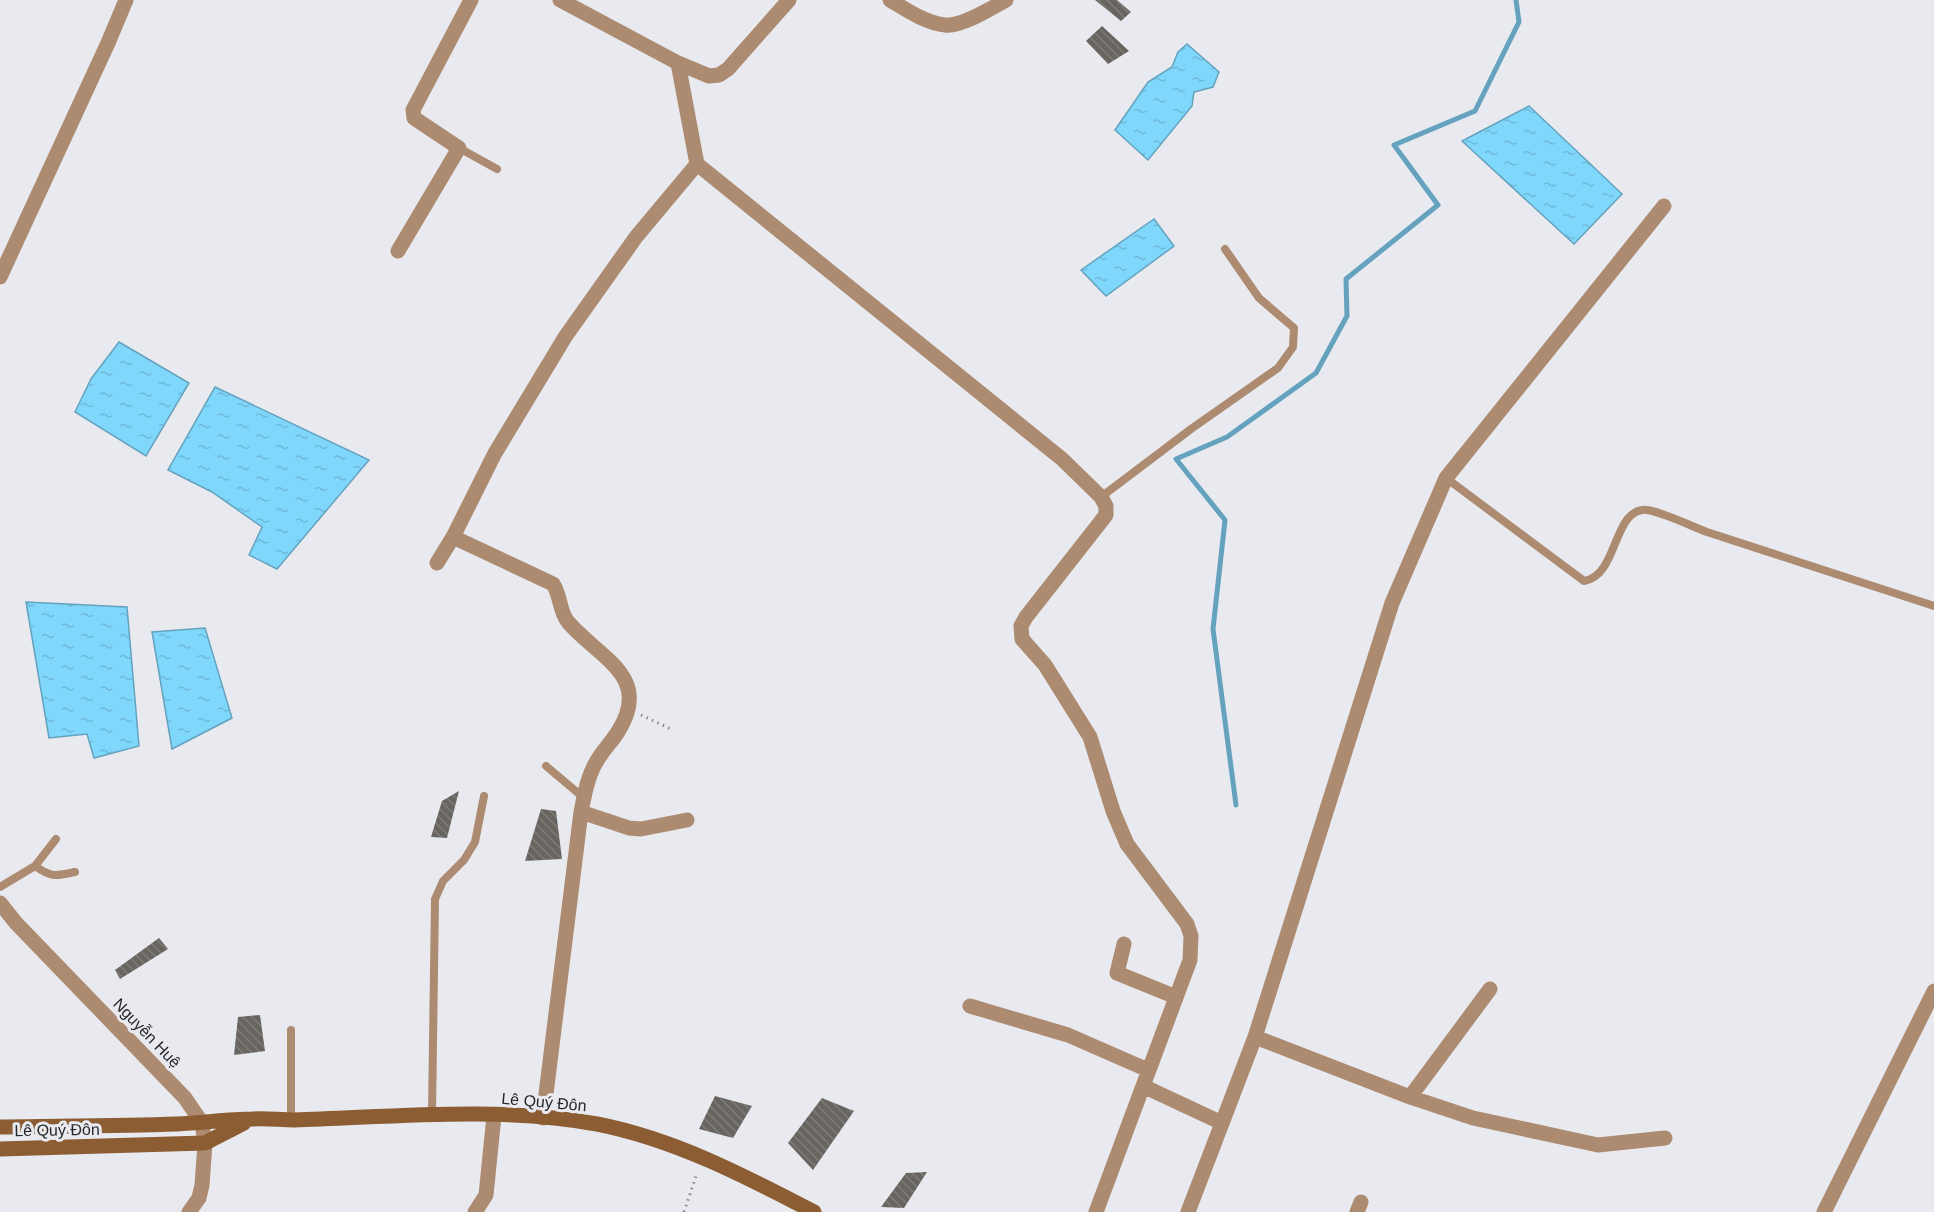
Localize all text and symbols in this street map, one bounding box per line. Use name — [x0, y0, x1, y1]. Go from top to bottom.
street label: Nguyễn Huệ — [110, 994, 185, 1071]
street label: Lê Quý Đôn — [501, 1090, 587, 1114]
street label: Lê Quý Đôn — [14, 1121, 100, 1139]

